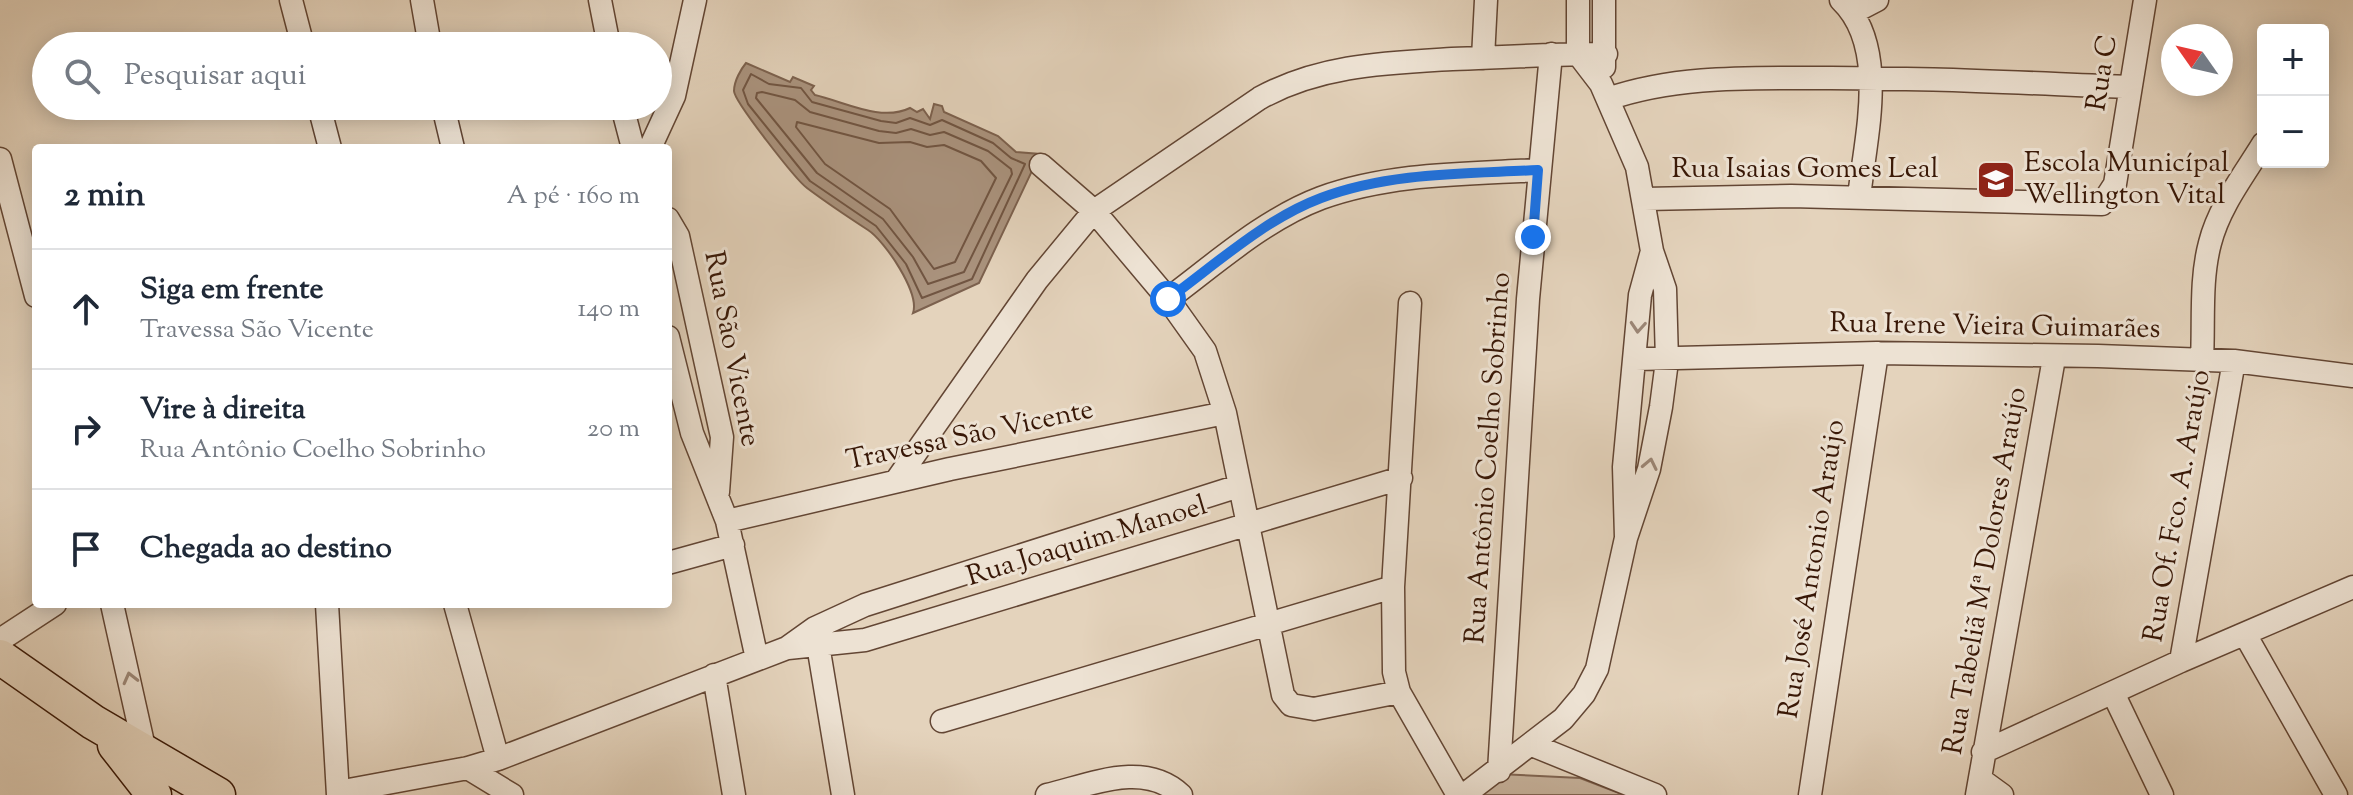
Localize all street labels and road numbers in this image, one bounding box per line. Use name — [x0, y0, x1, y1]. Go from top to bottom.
street label: Rua C — [2077, 32, 2129, 114]
street label: Rua Isaias Gomes Leal — [1672, 150, 1939, 190]
street label: Rua São Vicente — [692, 248, 770, 450]
street label: Rua Antônio Coelho Sobrinho — [1456, 271, 1522, 645]
street label: Rua Irene Vieira Guimarães — [1829, 304, 2161, 350]
street label: Rua Of. Fco. A. Araújo — [2134, 367, 2222, 645]
street label: Rua Tabeliã Mª Dolores Araújo — [1934, 384, 2038, 758]
street label: Travessa São Vicente — [843, 390, 1097, 482]
street label: Rua José Antonio Araújo — [1770, 417, 1856, 721]
street label: Rua Joaquim Manoel — [962, 486, 1212, 598]

